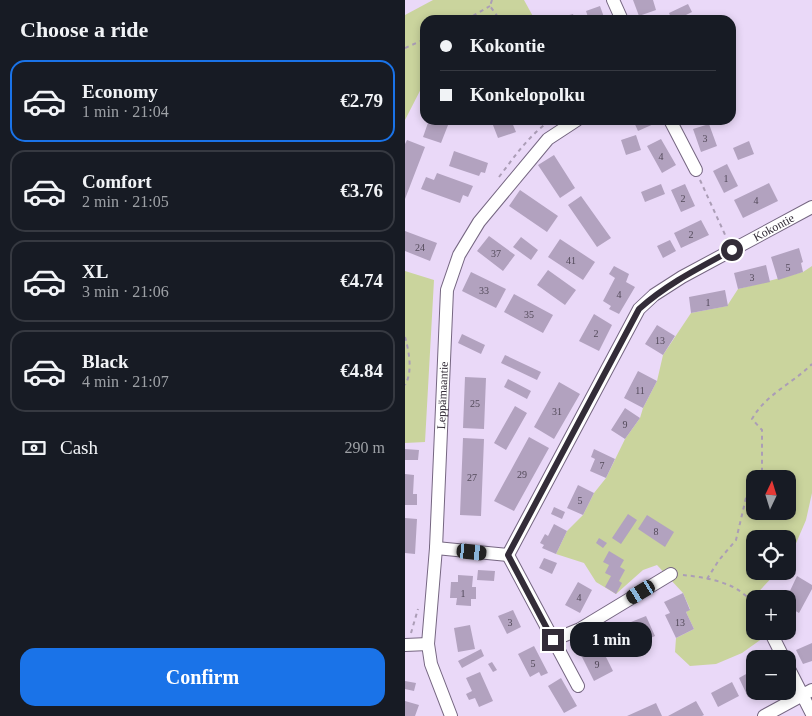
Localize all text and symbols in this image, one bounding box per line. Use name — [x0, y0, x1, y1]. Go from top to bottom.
text: Choose a ride — [20, 17, 148, 42]
text: Kokontie — [470, 35, 545, 56]
icon: car — [22, 79, 67, 124]
text: Economy — [82, 81, 158, 102]
text: Konkelopolku — [470, 84, 585, 105]
text: €2.79 — [340, 90, 383, 111]
text: 1 min · 21:04 — [82, 103, 169, 120]
house number: 3 — [703, 133, 708, 144]
house number: 4 — [659, 151, 664, 162]
icon: car — [22, 169, 67, 214]
text: Comfort — [82, 171, 152, 192]
house number: 1 — [724, 173, 729, 184]
text: €3.76 — [340, 180, 383, 201]
text: 2 min · 21:05 — [82, 193, 169, 210]
house number: 2 — [681, 193, 686, 204]
house number: 4 — [754, 195, 759, 206]
street label: Kokontie — [751, 211, 797, 244]
house number: 2 — [689, 229, 694, 240]
route start — [721, 239, 743, 261]
house number: 24 — [415, 242, 425, 253]
house number: 37 — [491, 248, 501, 259]
house number: 41 — [566, 255, 576, 266]
icon: car — [22, 259, 67, 304]
text: XL — [82, 261, 108, 282]
house number: 5 — [786, 262, 791, 273]
text: €4.74 — [340, 270, 383, 291]
house number: 3 — [750, 272, 755, 283]
text: 3 min · 21:06 — [82, 283, 169, 300]
house number: 33 — [479, 285, 489, 296]
house number: 4 — [617, 289, 622, 300]
house number: 1 — [706, 297, 711, 308]
house number: 35 — [524, 309, 534, 320]
house number: 2 — [594, 328, 599, 339]
house number: 13 — [655, 335, 665, 346]
icon: car — [22, 349, 67, 394]
text: Black — [82, 351, 128, 372]
text: €4.84 — [340, 360, 383, 381]
street label: Leppämaantie — [434, 361, 451, 430]
text: 4 min · 21:07 — [82, 373, 169, 390]
house number: 11 — [635, 385, 645, 396]
house number: 25 — [470, 398, 480, 409]
house number: 31 — [552, 406, 562, 417]
house number: 9 — [623, 419, 628, 430]
icon: cash — [20, 434, 48, 462]
text: Cash — [60, 437, 98, 458]
text: 290 m — [345, 439, 385, 456]
house number: 7 — [600, 460, 605, 471]
house number: 29 — [517, 469, 527, 480]
north arrow — [746, 470, 796, 520]
map controls — [746, 470, 796, 700]
house number: 27 — [467, 472, 477, 483]
house number: 5 — [578, 495, 583, 506]
house number: 8 — [654, 526, 659, 537]
button: locate — [746, 530, 796, 580]
car — [456, 543, 487, 561]
car — [624, 578, 657, 606]
house number: 1 — [461, 588, 466, 599]
button: + — [746, 590, 796, 640]
house number: 4 — [577, 592, 582, 603]
house number: 3 — [508, 617, 513, 628]
house number: 13 — [675, 617, 685, 628]
callout: 1 min — [571, 622, 653, 658]
route end — [542, 629, 564, 651]
text: 1 min — [592, 631, 630, 648]
button: Confirm — [20, 648, 385, 706]
button: − — [746, 650, 796, 700]
house number: 5 — [531, 658, 536, 669]
house number: 9 — [595, 659, 600, 670]

